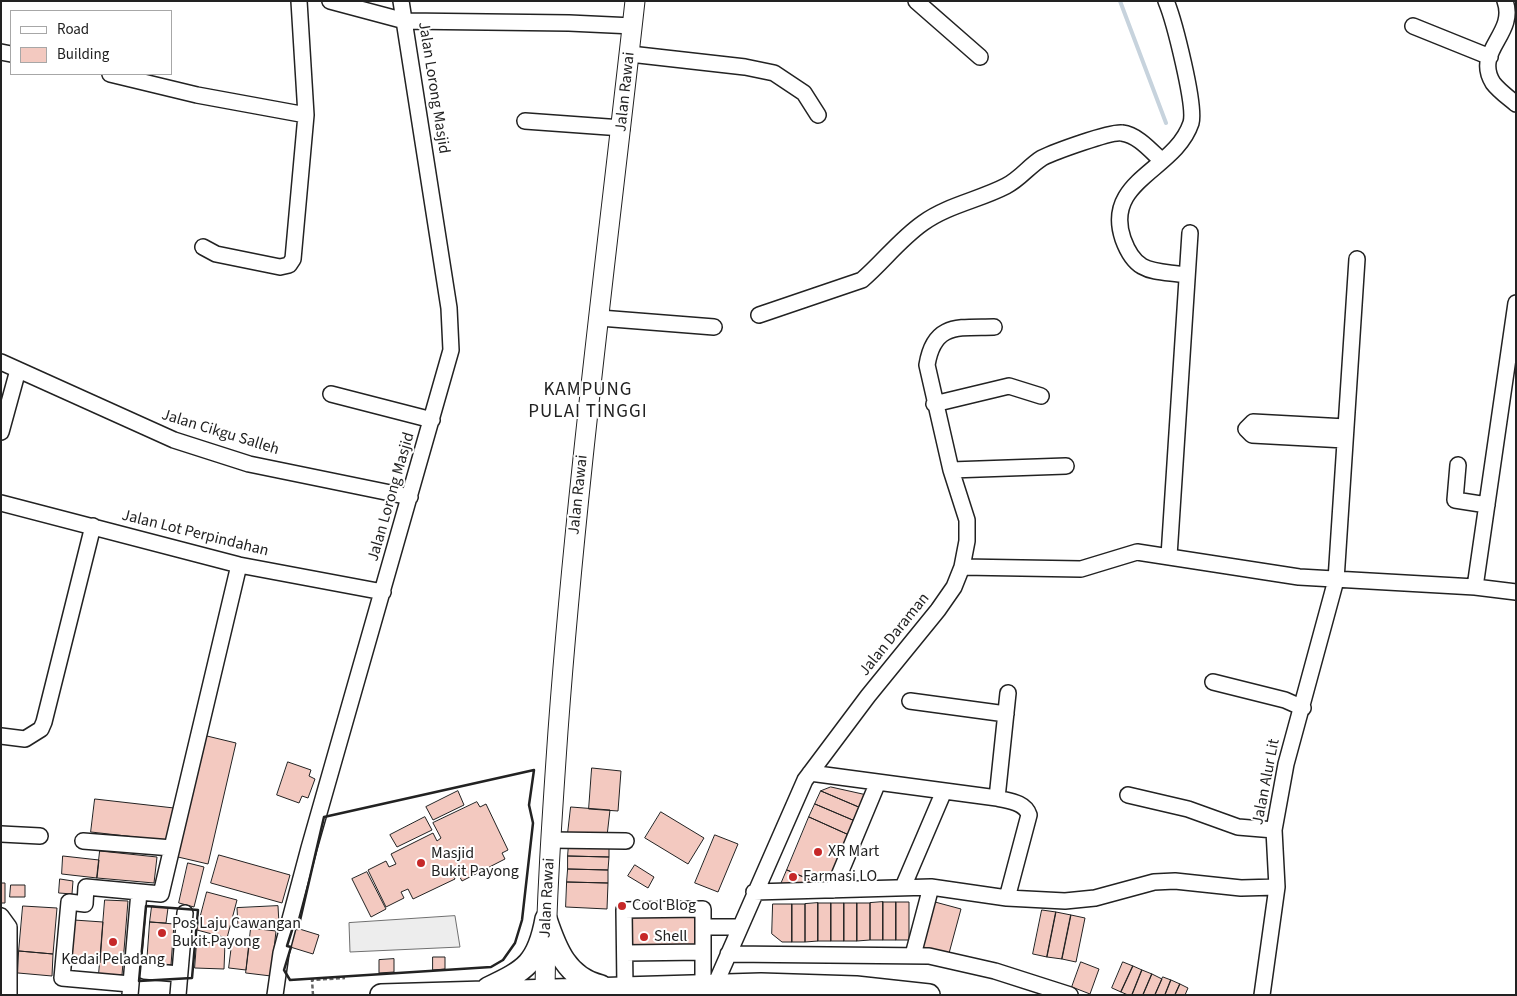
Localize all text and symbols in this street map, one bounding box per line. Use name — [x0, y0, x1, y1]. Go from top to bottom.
legend — [10, 10, 172, 75]
text: Road — [57, 19, 89, 40]
street label: Jalan Lorong Masjid — [413, 21, 453, 155]
text: Building — [57, 44, 109, 65]
street label: Jalan Rawai — [612, 51, 640, 133]
district label: KAMPUNG PULAI TINGGI — [527, 380, 649, 424]
street label: Jalan Cikgu Salleh — [159, 406, 281, 460]
street label: Jalan Lorong Masjid — [364, 430, 420, 564]
street label: Jalan Rawai — [565, 454, 593, 536]
street label: Jalan Lot Perpindahan — [120, 506, 270, 562]
street label: Jalan Daraman — [856, 590, 934, 680]
street label: Jalan Alur Lit — [1249, 737, 1285, 827]
place label: XR Mart — [828, 842, 879, 862]
place label: Masjid Bukit Payong — [431, 844, 519, 882]
marker: XR Mart — [812, 846, 824, 858]
marker: Masjid Bukit Payong — [415, 857, 427, 869]
street label: Jalan Rawai — [536, 857, 560, 939]
place label: Farmasi LO — [803, 867, 877, 887]
marker: Farmasi LO — [787, 871, 799, 883]
place label: Cool Blog — [632, 896, 696, 916]
marker: Cool Blog — [616, 900, 628, 912]
place label: Pos Laju Cawangan Bukit Payong — [172, 914, 301, 952]
marker: Pos Laju Cawangan Bukit Payong — [156, 927, 168, 939]
place label: Shell — [654, 927, 687, 947]
marker: Shell — [638, 931, 650, 943]
marker: Kedai Peladang — [107, 936, 119, 948]
place label: Kedai Peladang — [61, 950, 165, 970]

